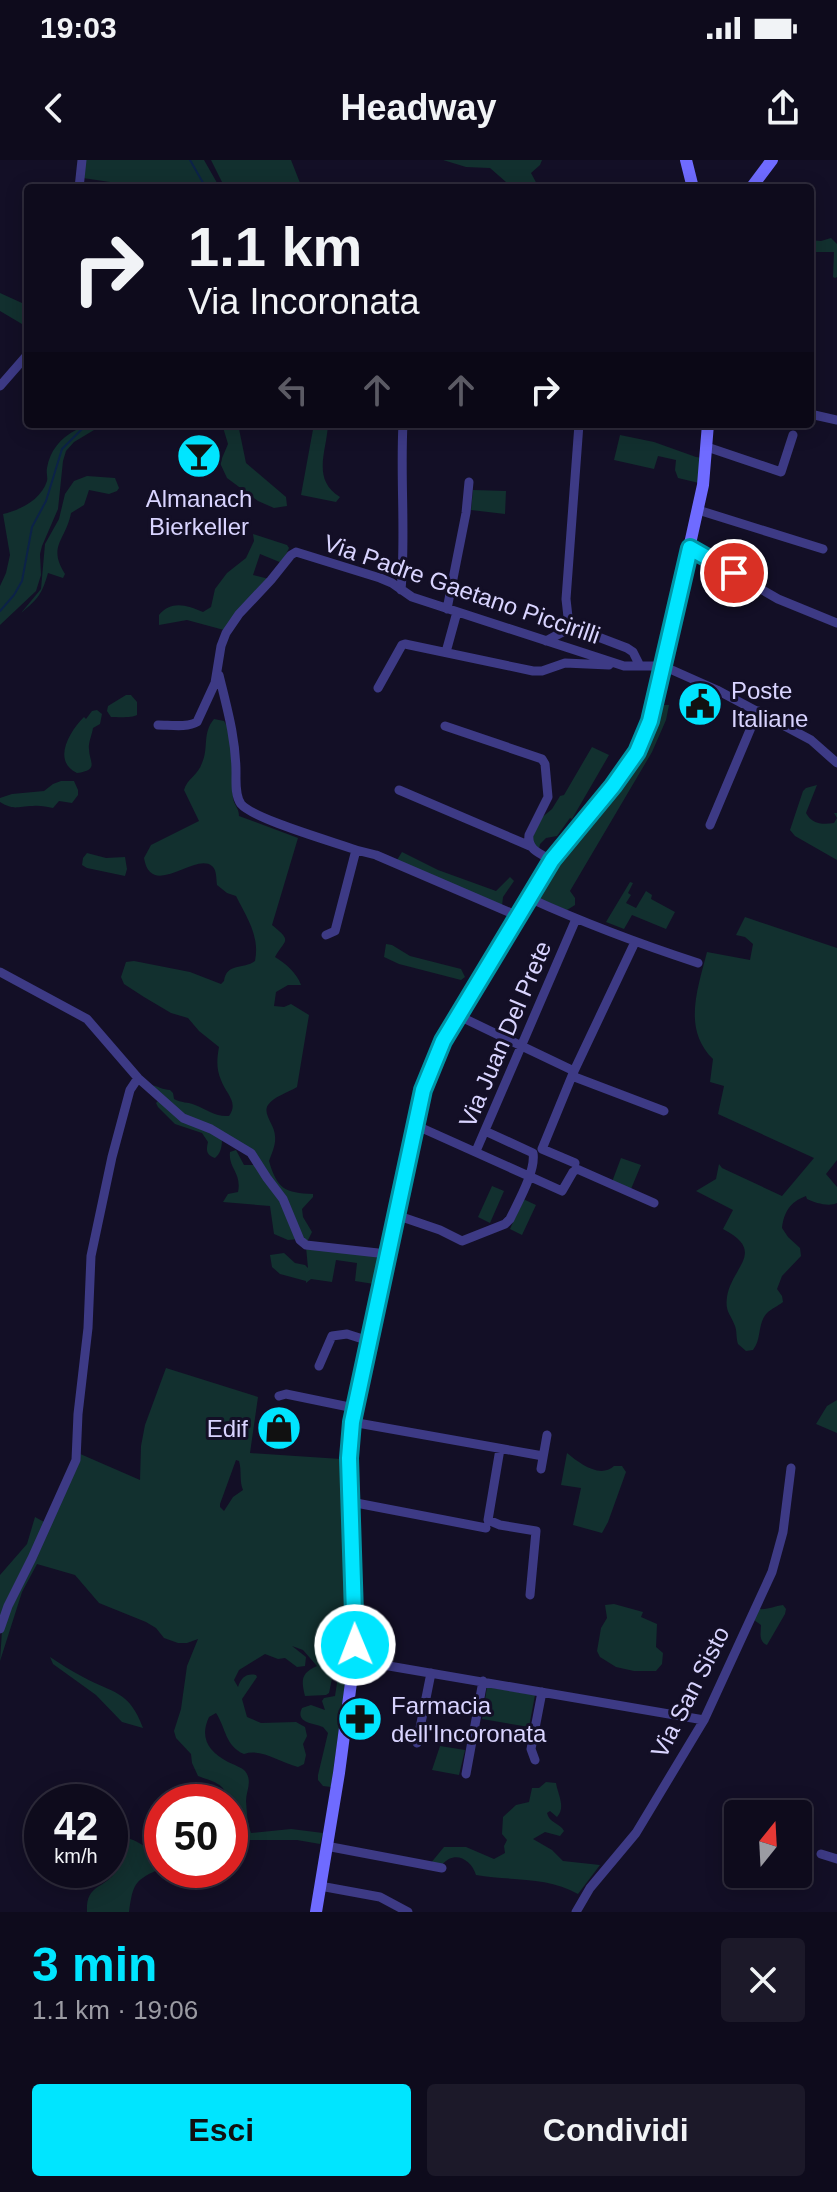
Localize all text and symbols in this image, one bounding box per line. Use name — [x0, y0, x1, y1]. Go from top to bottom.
text: 19:03 — [40, 11, 117, 44]
icon: back — [32, 86, 76, 130]
icon: share — [761, 86, 805, 130]
text: Headway — [340, 87, 497, 128]
text: 1.1 km — [188, 215, 362, 278]
icon: right — [56, 216, 160, 320]
text: Via Incoronata — [188, 281, 420, 322]
icon: left — [271, 368, 315, 412]
icon: ahead — [355, 368, 399, 412]
icon: ahead — [439, 368, 483, 412]
icon: right — [523, 368, 567, 412]
bar icon: Almanach Bierkeller — [175, 432, 223, 480]
place label: Almanach Bierkeller — [146, 485, 252, 540]
street label: Via Padre Gaetano Piccirilli — [320, 529, 604, 649]
pin — [700, 539, 768, 607]
icon: arrive — [712, 551, 756, 595]
place label: Poste Italiane — [731, 677, 808, 732]
public building icon: Poste Italiane — [676, 680, 724, 728]
street label: Via Juan Del Prete — [454, 937, 556, 1131]
shop icon: Edif — [255, 1404, 303, 1452]
place label: Edif — [207, 1415, 248, 1442]
position arrow — [313, 1603, 397, 1687]
street label: Via San Sisto — [645, 1622, 735, 1762]
place label: Farmacia dell'Incoronata — [391, 1692, 547, 1747]
pharmacy icon: Farmacia dell'Incoronata — [336, 1695, 384, 1743]
speed limit sign: 50 — [144, 1784, 248, 1888]
north arrow — [724, 1800, 812, 1888]
map controls — [724, 1800, 812, 1888]
text: 42 — [54, 1804, 98, 1848]
text: km/h — [54, 1845, 98, 1867]
text: 3 min — [32, 1938, 157, 1991]
button: close — [721, 1938, 805, 2022]
text: 1.1 km · 19:06 — [32, 1995, 198, 2025]
button: Esci — [32, 2084, 411, 2176]
button: Condividi — [427, 2084, 805, 2176]

